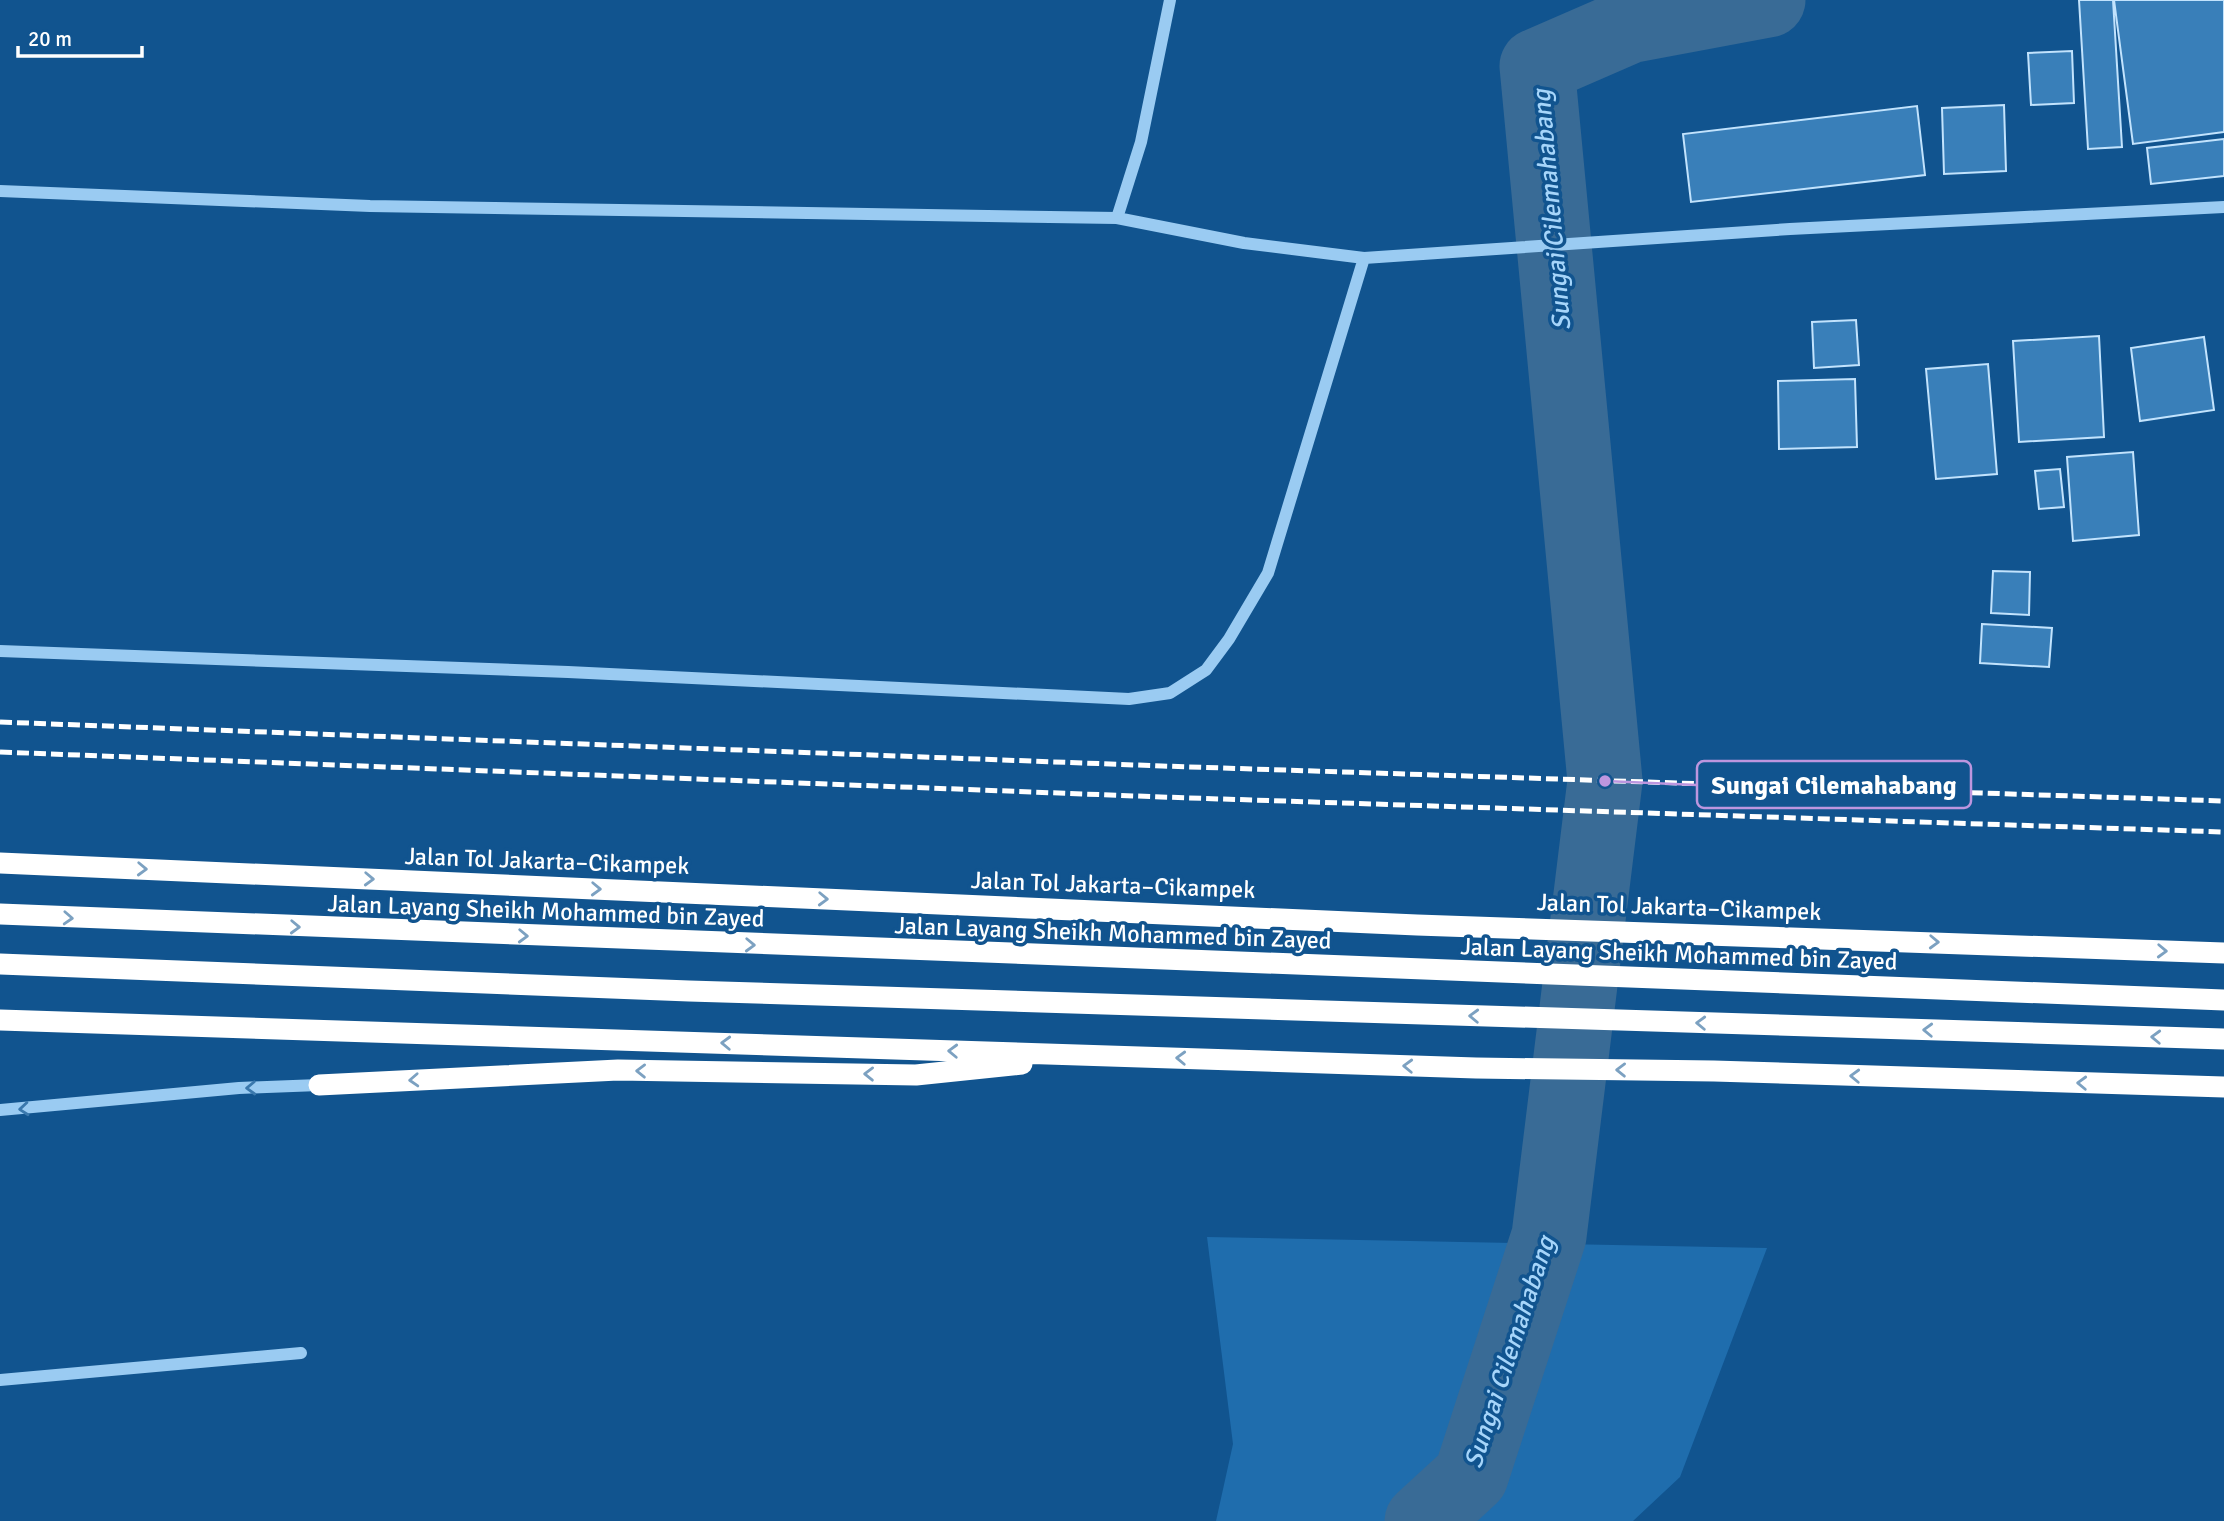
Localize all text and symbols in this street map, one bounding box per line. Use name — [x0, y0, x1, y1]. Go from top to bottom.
scale bar — [18, 14, 142, 58]
text: 20 m — [28, 26, 72, 52]
water label: Sungai Cilemahabang — [1525, 86, 1578, 332]
callout: Sungai Cilemahabang — [1697, 761, 1971, 808]
text: Sungai Cilemahabang — [1711, 770, 1957, 802]
street label: Jalan Tol Jakarta–Cikampek — [404, 841, 690, 881]
one-way arrow — [136, 862, 147, 877]
street label: Jalan Tol Jakarta–Cikampek — [970, 865, 1256, 905]
one-way arrow — [364, 872, 375, 887]
one-way arrow — [591, 882, 602, 897]
street label: Jalan Tol Jakarta–Cikampek — [1536, 887, 1822, 927]
street label: Jalan Layang Sheikh Mohammed bin Zayed — [327, 888, 765, 934]
one-way arrow — [818, 891, 829, 906]
one-way arrow — [63, 910, 74, 925]
street label: Jalan Layang Sheikh Mohammed bin Zayed — [894, 910, 1332, 956]
one-way arrow — [290, 920, 301, 935]
one-way arrow — [518, 928, 529, 943]
street label: Jalan Layang Sheikh Mohammed bin Zayed — [1460, 931, 1898, 977]
one-way arrow — [1929, 935, 1940, 950]
one-way arrow — [745, 937, 756, 952]
one-way arrow — [2156, 943, 2167, 958]
one-way arrow — [1468, 1008, 1479, 1023]
one-way arrow — [1695, 1015, 1706, 1030]
one-way arrow — [1923, 1022, 1934, 1037]
one-way arrow — [2150, 1029, 2161, 1044]
one-way arrow — [720, 1036, 731, 1051]
one-way arrow — [947, 1043, 958, 1058]
one-way arrow — [1175, 1051, 1186, 1066]
one-way arrow — [1402, 1058, 1413, 1073]
one-way arrow — [1615, 1062, 1626, 1078]
one-way arrow — [635, 1063, 646, 1079]
one-way arrow — [863, 1066, 873, 1082]
one-way arrow — [1849, 1068, 1860, 1083]
one-way arrow — [408, 1072, 419, 1087]
one-way arrow — [2077, 1075, 2087, 1091]
one-way arrow — [245, 1080, 256, 1095]
one-way arrow — [18, 1101, 30, 1116]
water label: Sungai Cilemahabang — [1457, 1230, 1563, 1472]

